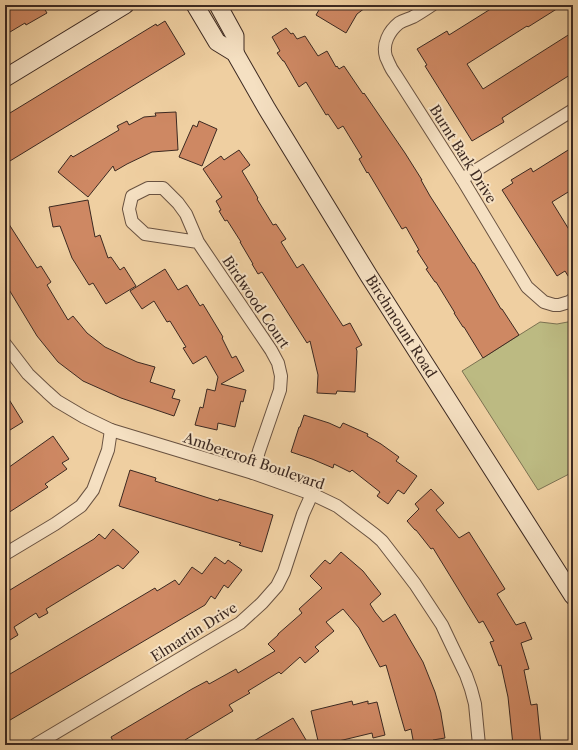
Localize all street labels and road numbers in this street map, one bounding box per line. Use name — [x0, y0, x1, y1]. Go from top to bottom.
street label: Burnt Bark Drive — [426, 101, 501, 207]
street label: Birdwood Court — [218, 252, 294, 352]
street label: Birchmount Road — [362, 272, 441, 381]
street label: Ambercroft Boulevard — [180, 428, 327, 494]
street label: Elmartin Drive — [148, 598, 241, 666]

